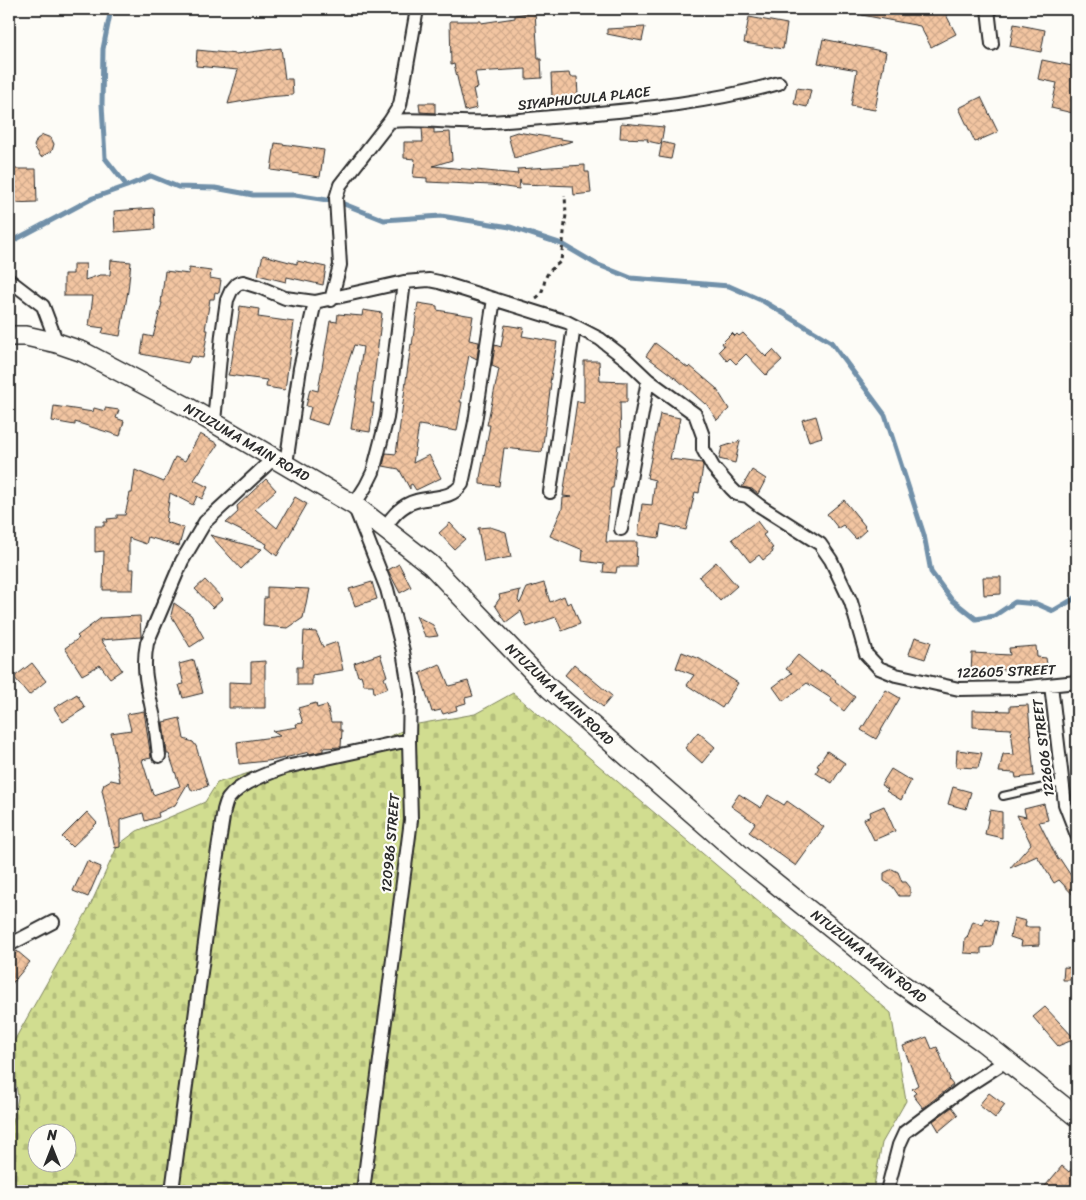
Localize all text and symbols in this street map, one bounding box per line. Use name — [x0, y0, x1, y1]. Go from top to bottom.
street label: SIYAPHUCULA PLACE — [517, 79, 653, 118]
street label: NTUZUMA MAIN ROAD — [179, 396, 315, 489]
street label: NTUZUMA MAIN ROAD — [499, 637, 621, 752]
street label: 122605 STREET — [956, 657, 1057, 686]
street label: 122606 STREET — [1025, 696, 1062, 798]
street label: 120986 STREET — [374, 791, 407, 894]
street label: NTUZUMA MAIN ROAD — [805, 903, 933, 1010]
north arrow — [28, 1122, 78, 1172]
text: N — [46, 1123, 57, 1148]

